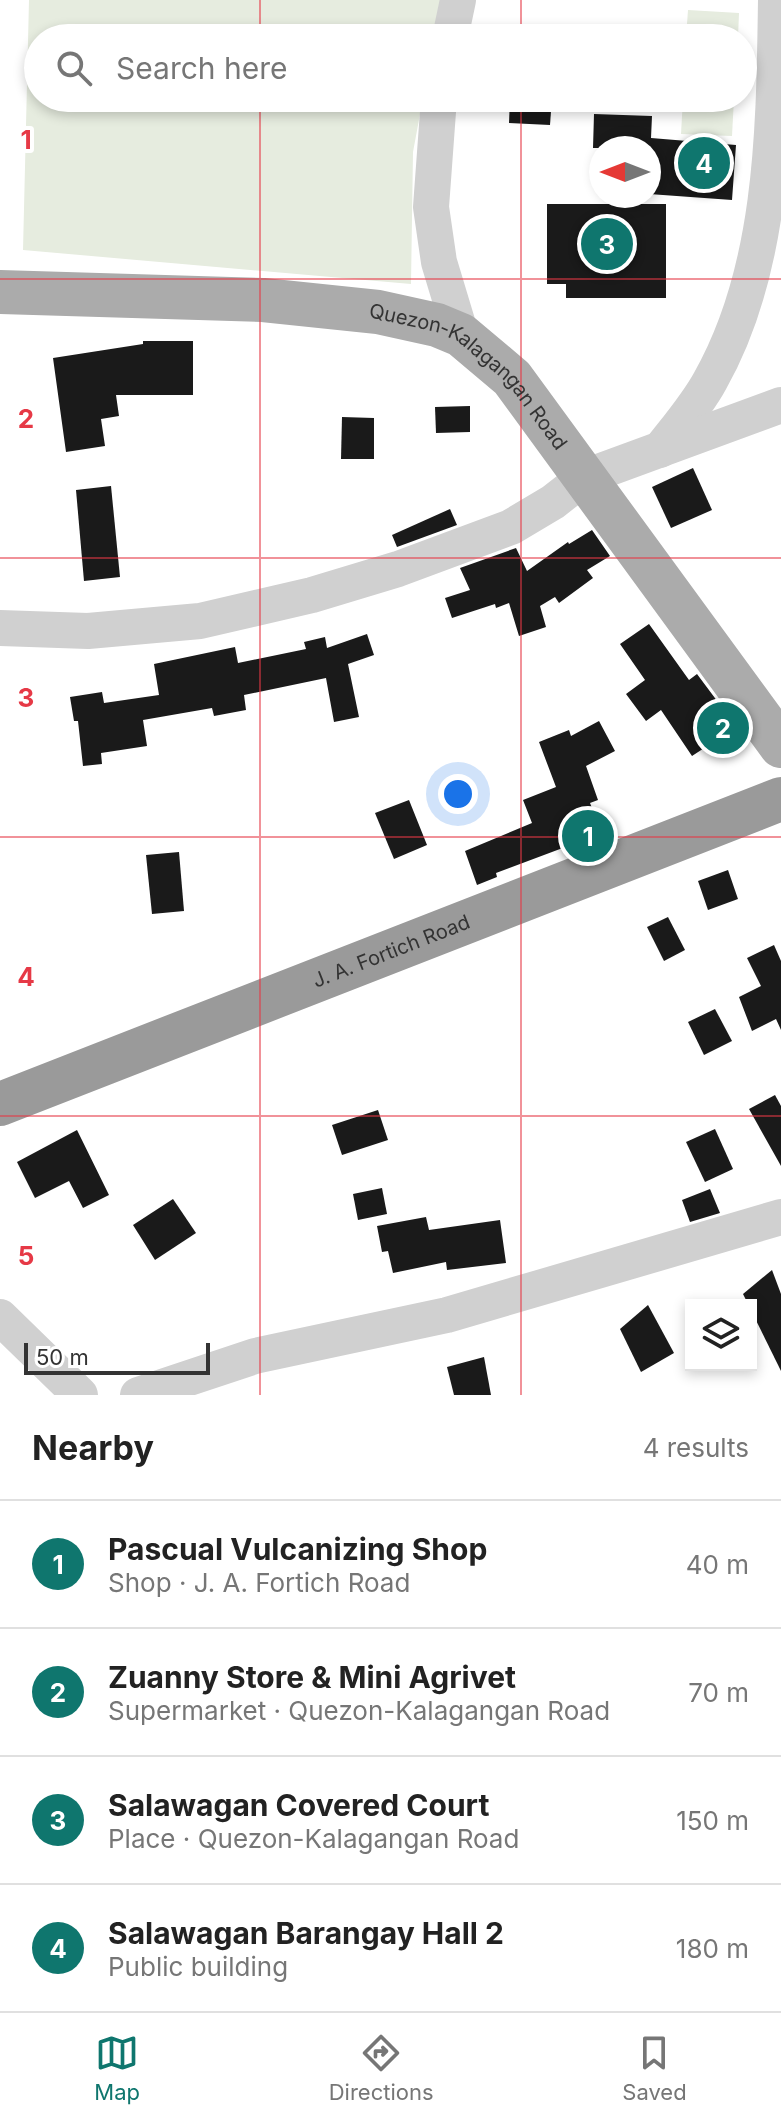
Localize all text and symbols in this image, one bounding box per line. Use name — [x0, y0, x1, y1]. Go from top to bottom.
search box — [24, 24, 757, 112]
icon: search — [52, 46, 96, 90]
text: Search here — [116, 50, 288, 86]
text: 1 — [20, 124, 32, 155]
pin: 4 — [678, 133, 730, 193]
north arrow — [589, 136, 661, 208]
pin: 3 — [581, 214, 633, 274]
street label: Quezon-Kalagangan Road — [368, 299, 572, 454]
text: 2 — [18, 403, 34, 434]
text: 3 — [18, 682, 34, 713]
pin: 2 — [697, 698, 749, 758]
your location — [438, 774, 478, 814]
pin: 1 — [562, 806, 614, 866]
street label: J. A. Fortich Road — [309, 910, 473, 993]
text: 4 — [17, 961, 35, 992]
text: 5 — [18, 1240, 34, 1271]
map controls — [685, 1299, 757, 1371]
button: layers — [685, 1299, 757, 1371]
scale bar — [24, 1339, 210, 1375]
text: 50 m — [36, 1344, 89, 1370]
text: Nearby — [32, 1427, 154, 1468]
text: 4 results — [643, 1432, 749, 1463]
text: Pascual Vulcanizing Shop — [108, 1531, 487, 1567]
text: 1 — [52, 1549, 64, 1580]
text: 40 m — [686, 1549, 749, 1580]
text: Shop · J. A. Fortich Road — [108, 1567, 410, 1598]
text: Zuanny Store & Mini Agrivet — [108, 1659, 516, 1695]
text: 2 — [50, 1677, 66, 1708]
text: 70 m — [688, 1677, 749, 1708]
text: Supermarket · Quezon-Kalagangan Road — [108, 1695, 610, 1726]
text: Salawagan Covered Court — [108, 1787, 489, 1823]
text: 3 — [50, 1805, 66, 1836]
text: 150 m — [676, 1805, 749, 1836]
text: Place · Quezon-Kalagangan Road — [108, 1823, 519, 1854]
text: Salawagan Barangay Hall 2 — [108, 1915, 504, 1951]
text: 4 — [49, 1933, 67, 1964]
text: 180 m — [676, 1933, 749, 1964]
text: Public building — [108, 1951, 288, 1982]
tab: Map — [94, 2031, 140, 2105]
tab: Directions — [329, 2031, 434, 2105]
tab: Saved — [622, 2031, 687, 2105]

